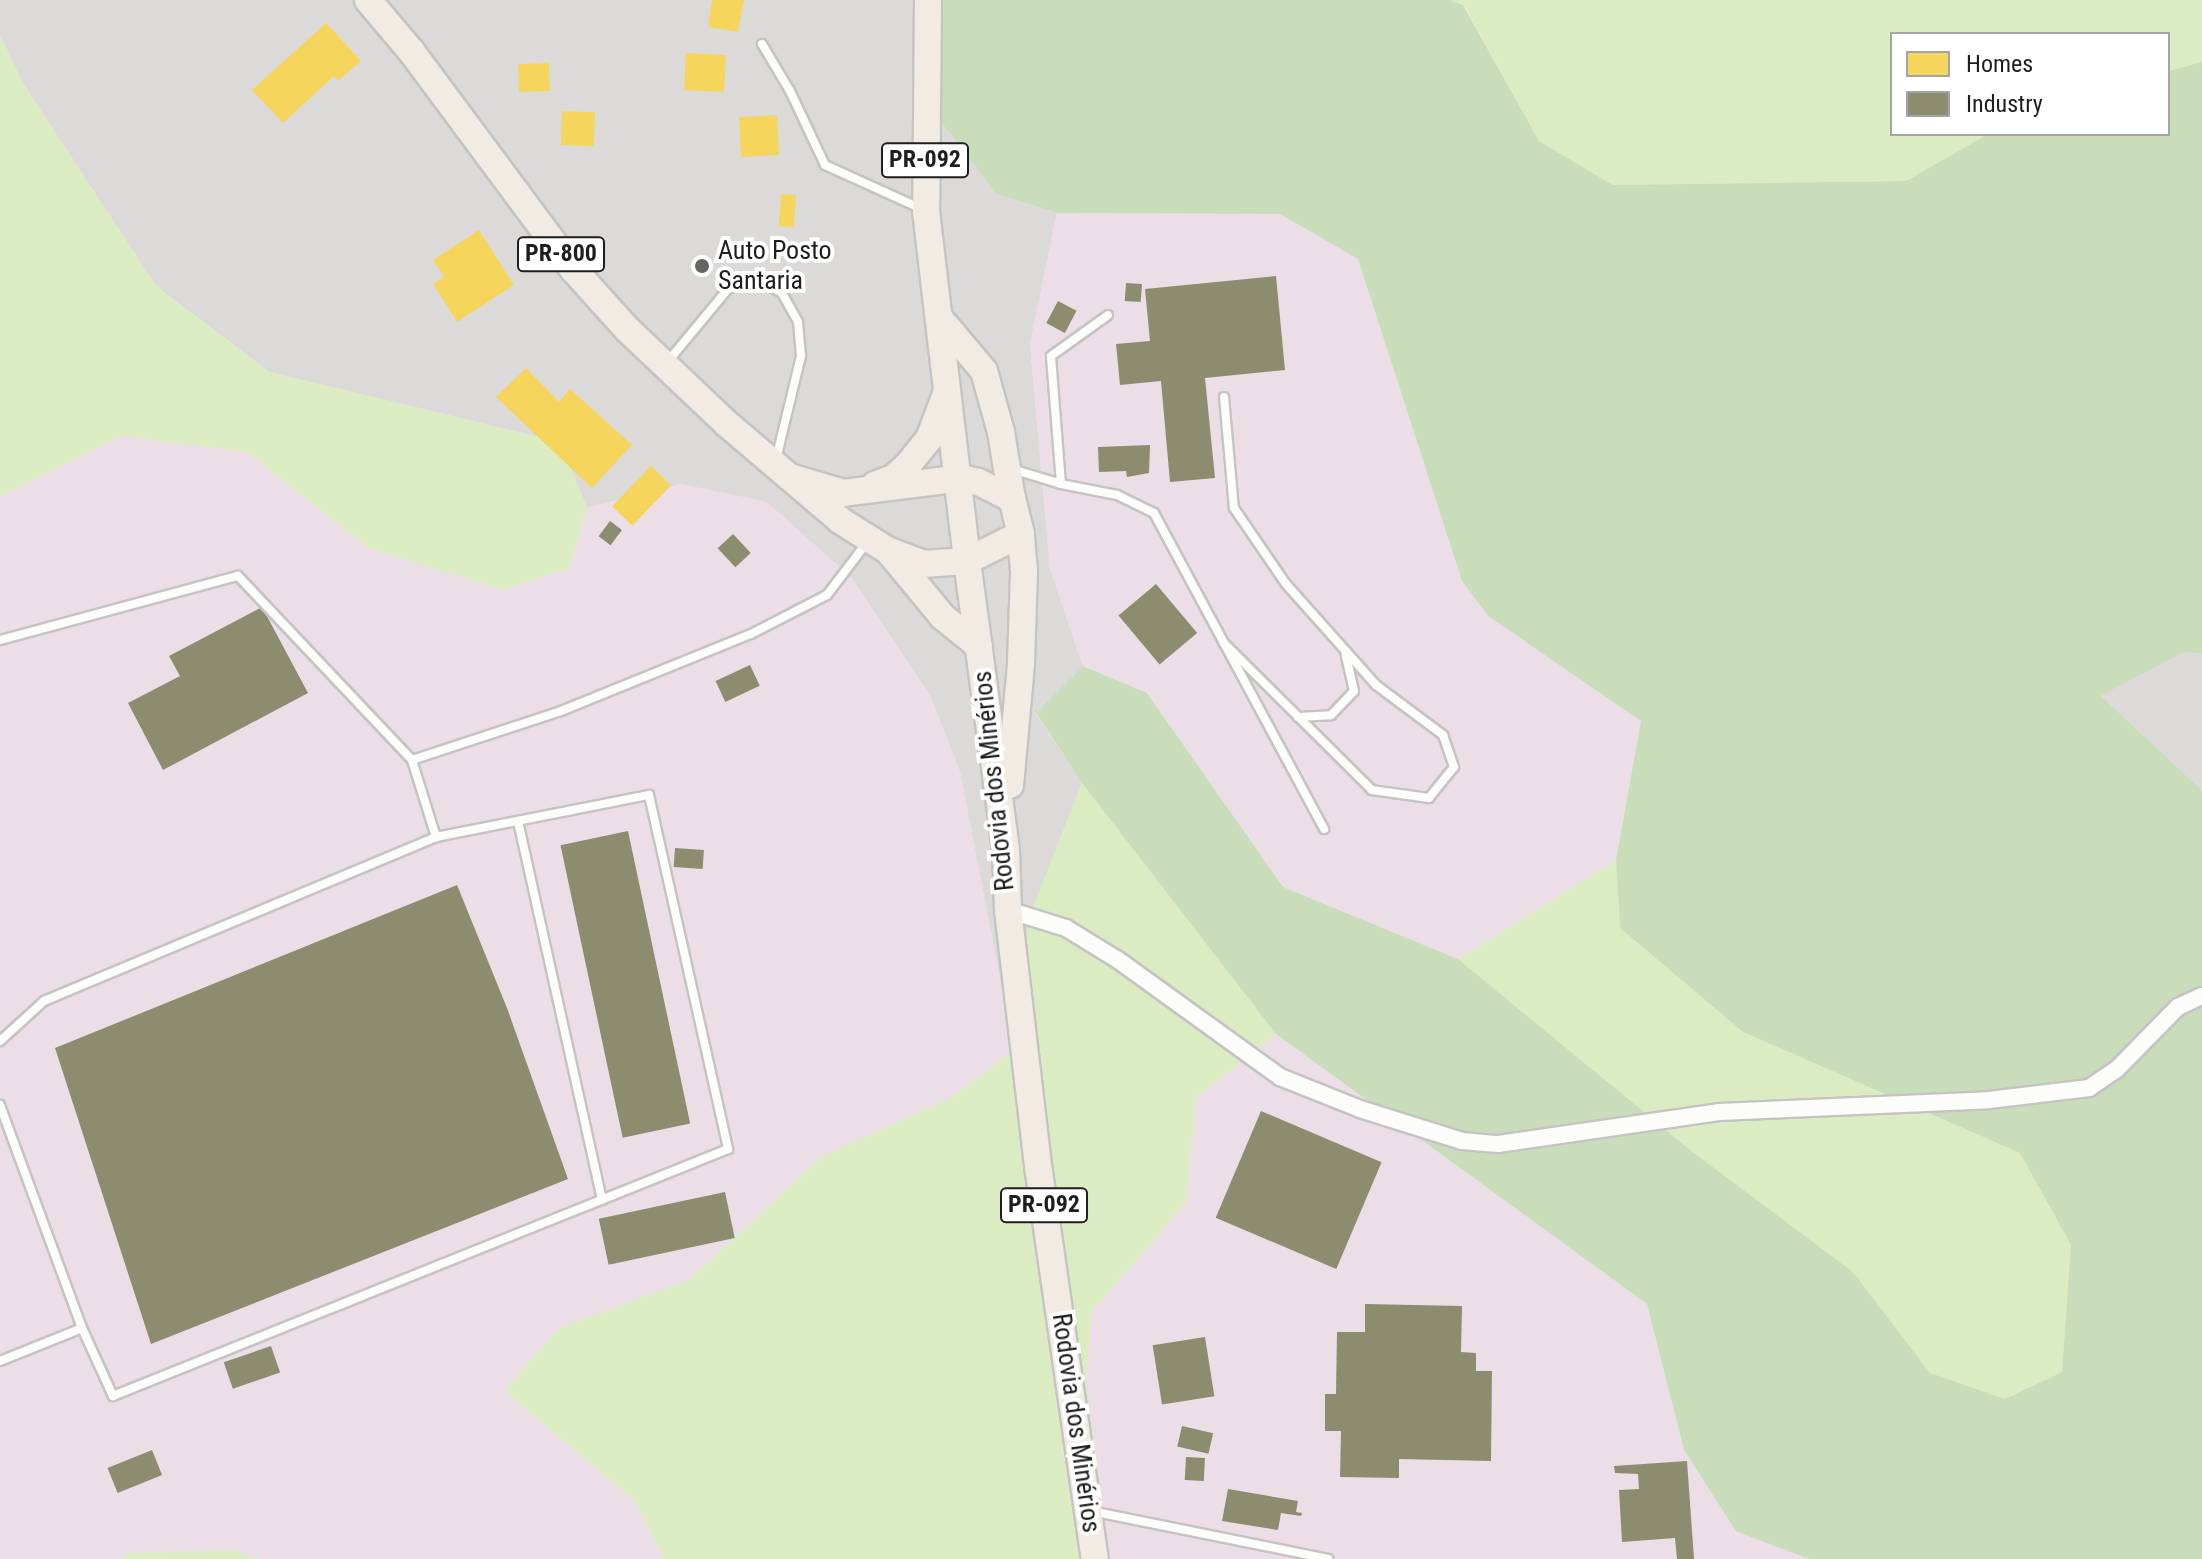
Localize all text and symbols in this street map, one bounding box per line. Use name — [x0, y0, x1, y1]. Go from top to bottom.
legend — [1890, 32, 2170, 136]
text: Homes — [1966, 50, 2033, 78]
text: Industry — [1966, 90, 2043, 118]
road number: PR-092 — [881, 140, 969, 180]
road number: PR-800 — [517, 234, 605, 274]
place label: Auto Posto Santaria — [718, 235, 832, 296]
marker: Auto Posto Santaria — [693, 257, 711, 275]
street label: Rodovia dos Minérios — [967, 669, 1021, 893]
road number: PR-092 — [1000, 1185, 1088, 1225]
street label: Rodovia dos Minérios — [1045, 1311, 1107, 1535]

